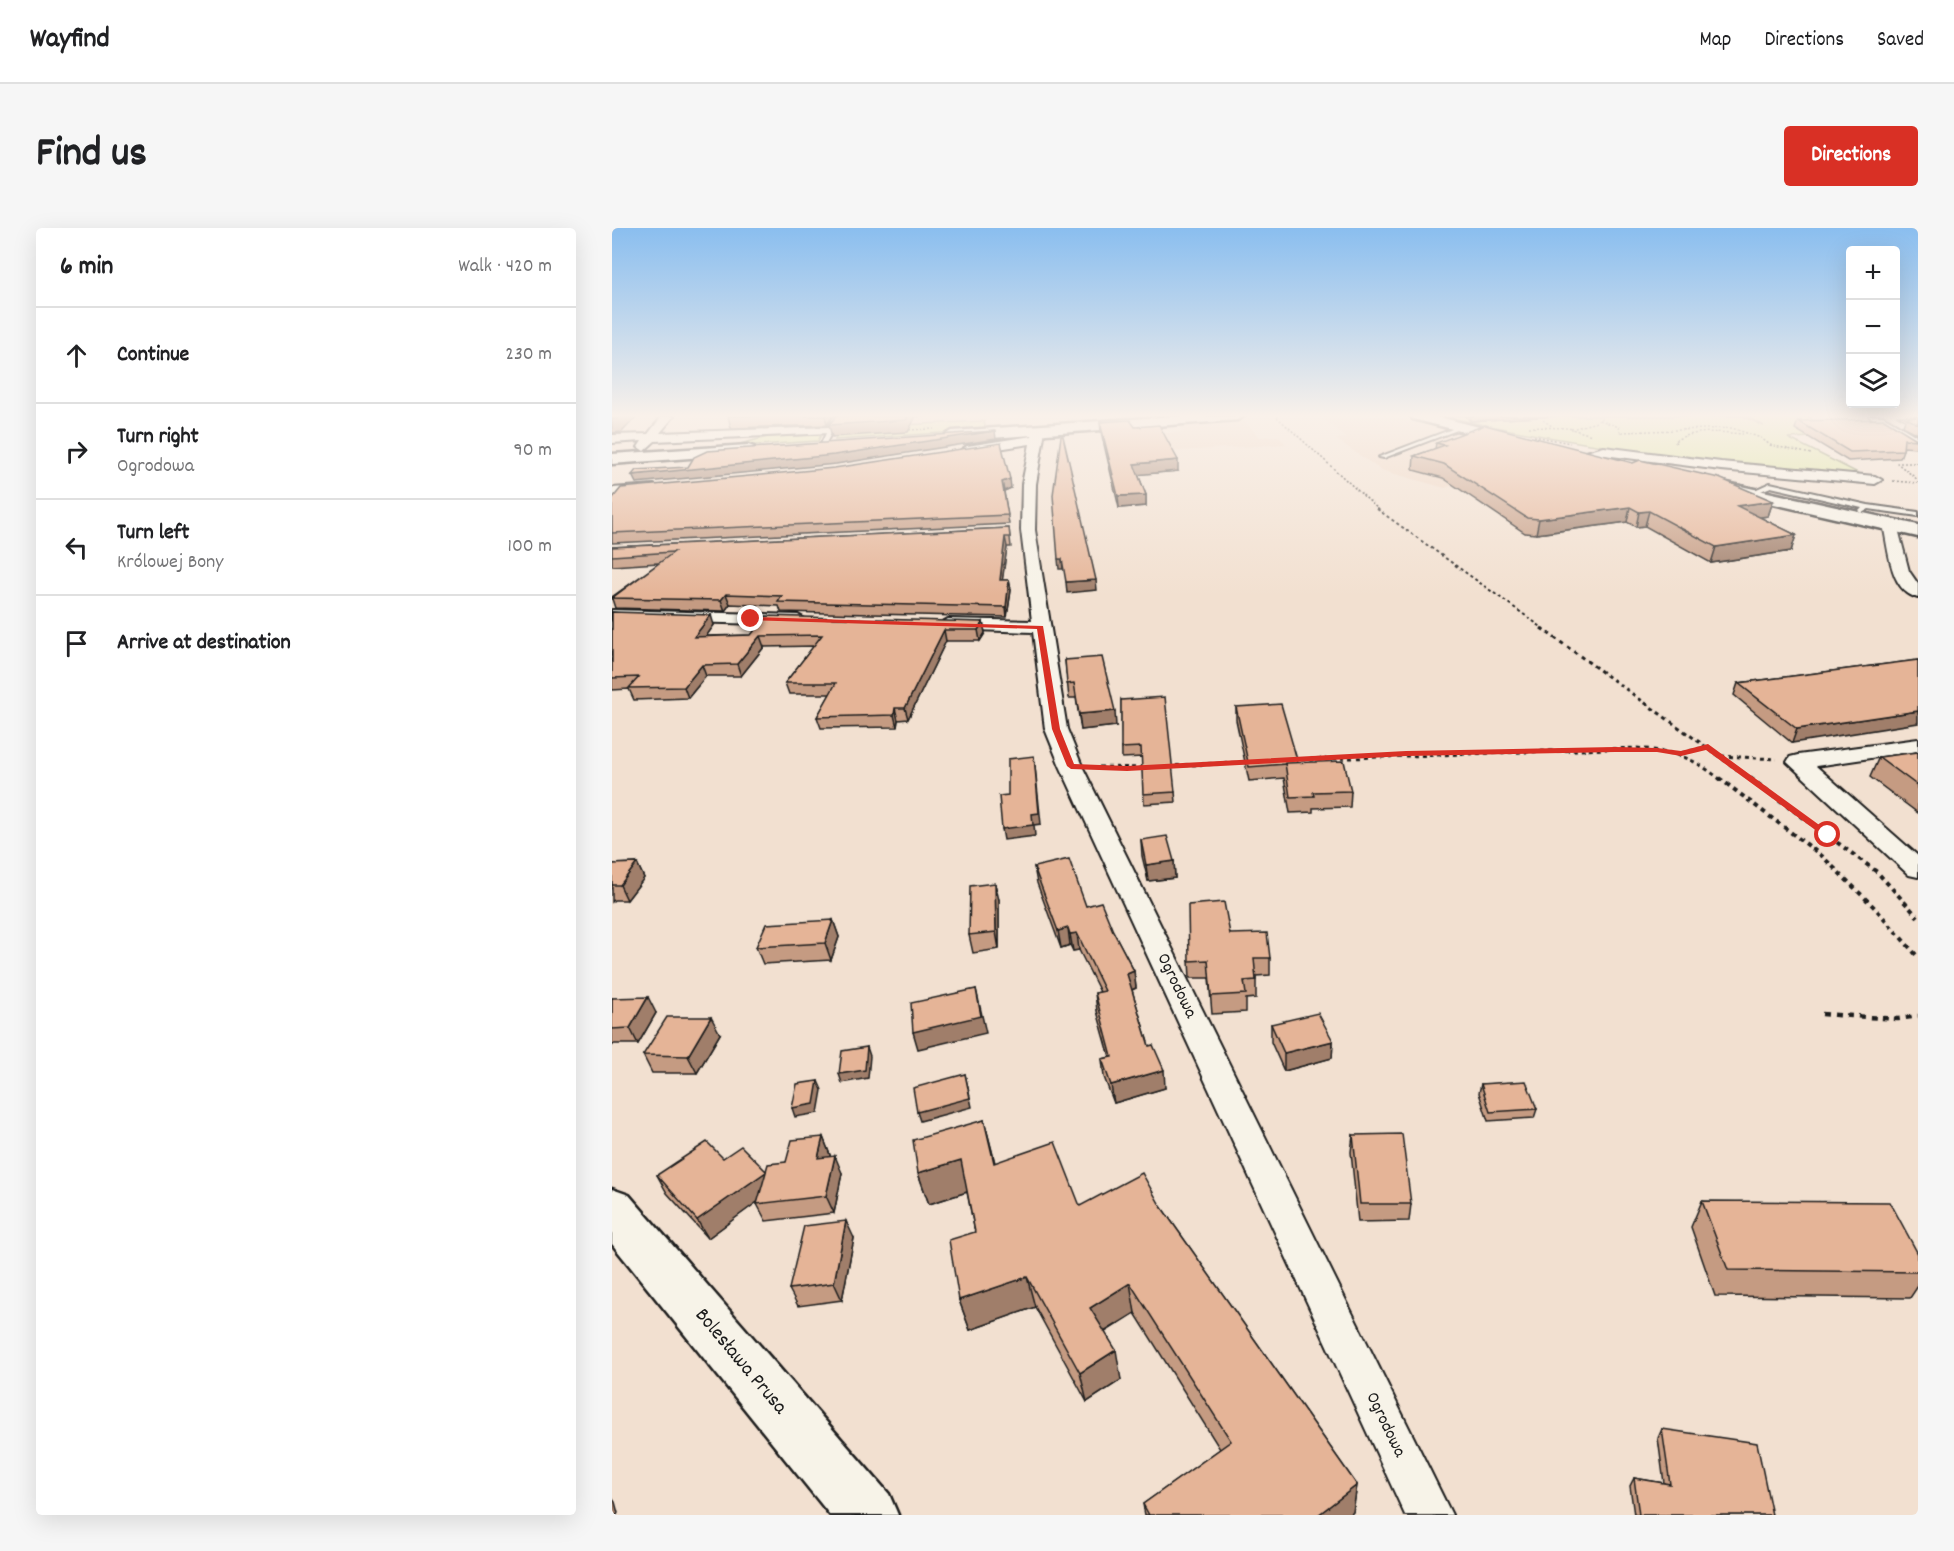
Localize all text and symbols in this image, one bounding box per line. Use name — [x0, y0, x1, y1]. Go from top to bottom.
text: Wayfind — [30, 21, 110, 61]
text: Map — [1700, 26, 1731, 56]
text: Directions — [1764, 26, 1844, 56]
text: Saved — [1877, 26, 1924, 56]
text: Find us — [36, 126, 147, 186]
button: Directions — [1784, 126, 1918, 186]
map controls — [1846, 246, 1900, 408]
button: + — [1846, 246, 1900, 300]
text: 6 min — [60, 249, 113, 286]
text: Walk · 420 m — [458, 253, 552, 281]
button: − — [1846, 300, 1900, 354]
icon: ahead — [60, 339, 93, 372]
text: Continue — [117, 340, 189, 371]
text: 230 m — [505, 341, 552, 369]
button: layers — [1846, 354, 1900, 408]
text: Turn right — [117, 422, 199, 453]
icon: right — [60, 435, 93, 468]
text: 90 m — [514, 437, 552, 465]
text: Ogrodowa — [117, 453, 194, 481]
text: Turn left — [117, 518, 189, 549]
icon: left — [60, 531, 93, 564]
text: 100 m — [508, 533, 552, 561]
text: Królowej Bony — [117, 549, 223, 577]
route end — [737, 605, 763, 631]
icon: arrive — [60, 627, 93, 660]
text: Arrive at destination — [117, 628, 291, 659]
route start — [1814, 821, 1840, 847]
street label: Ogrodowa — [1150, 949, 1203, 1023]
street label: Bolesława Prusa — [686, 1302, 794, 1423]
street label: Ogrodowa — [1359, 1388, 1412, 1462]

